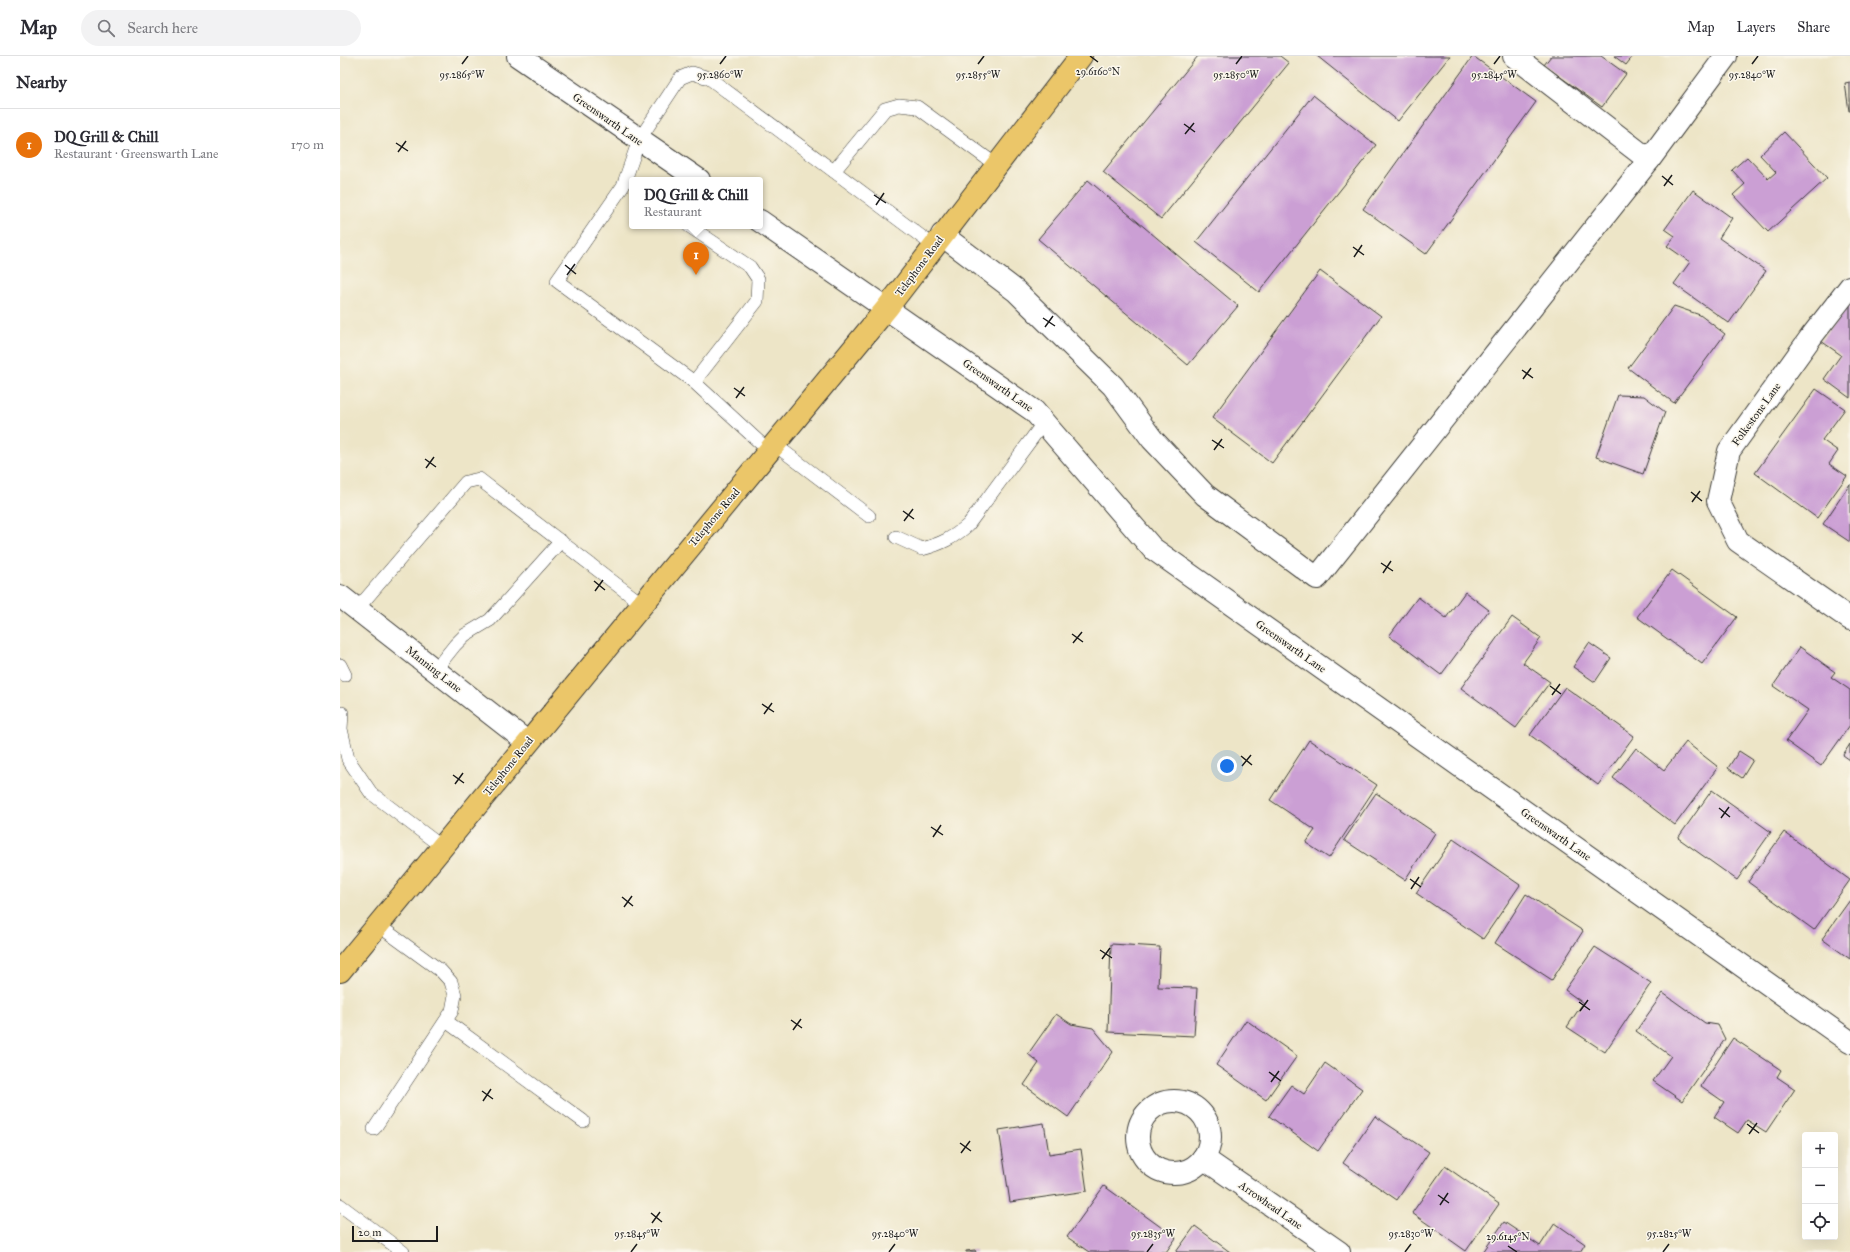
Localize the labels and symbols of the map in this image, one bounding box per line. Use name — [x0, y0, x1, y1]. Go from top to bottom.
text: 29.6160°N — [1076, 66, 1121, 78]
text: 95.2865°W — [440, 69, 485, 81]
text: 95.2860°W — [697, 69, 744, 81]
text: 95.2855°W — [956, 69, 1001, 81]
text: 95.2850°W — [1213, 69, 1259, 81]
text: 95.2845°W — [1471, 69, 1517, 81]
text: 95.2840°W — [1729, 69, 1776, 81]
street label: Greenswarth Lane — [570, 90, 646, 149]
street label: Telephone Road — [892, 233, 947, 299]
pin: 1 — [683, 242, 709, 275]
street label: Greenswarth Lane — [960, 356, 1036, 415]
street label: Folkestone Lane — [1729, 380, 1784, 448]
street label: Telephone Road — [686, 485, 743, 549]
street label: Greenswarth Lane — [1253, 617, 1329, 676]
street label: Manning Lane — [403, 643, 465, 696]
street label: Telephone Road — [481, 734, 536, 798]
your location — [1217, 756, 1237, 776]
street label: Greenswarth Lane — [1518, 805, 1594, 864]
street label: Arrowhead Lane — [1236, 1178, 1305, 1232]
scale bar — [352, 1224, 438, 1243]
text: 95.2845°W — [614, 1228, 660, 1240]
text: 95.2840°W — [872, 1228, 919, 1240]
text: 95.2835°W — [1131, 1228, 1175, 1240]
text: 95.2830°W — [1388, 1228, 1434, 1240]
text: 95.2825°W — [1647, 1228, 1692, 1240]
text: 29.6145°N — [1486, 1231, 1530, 1243]

